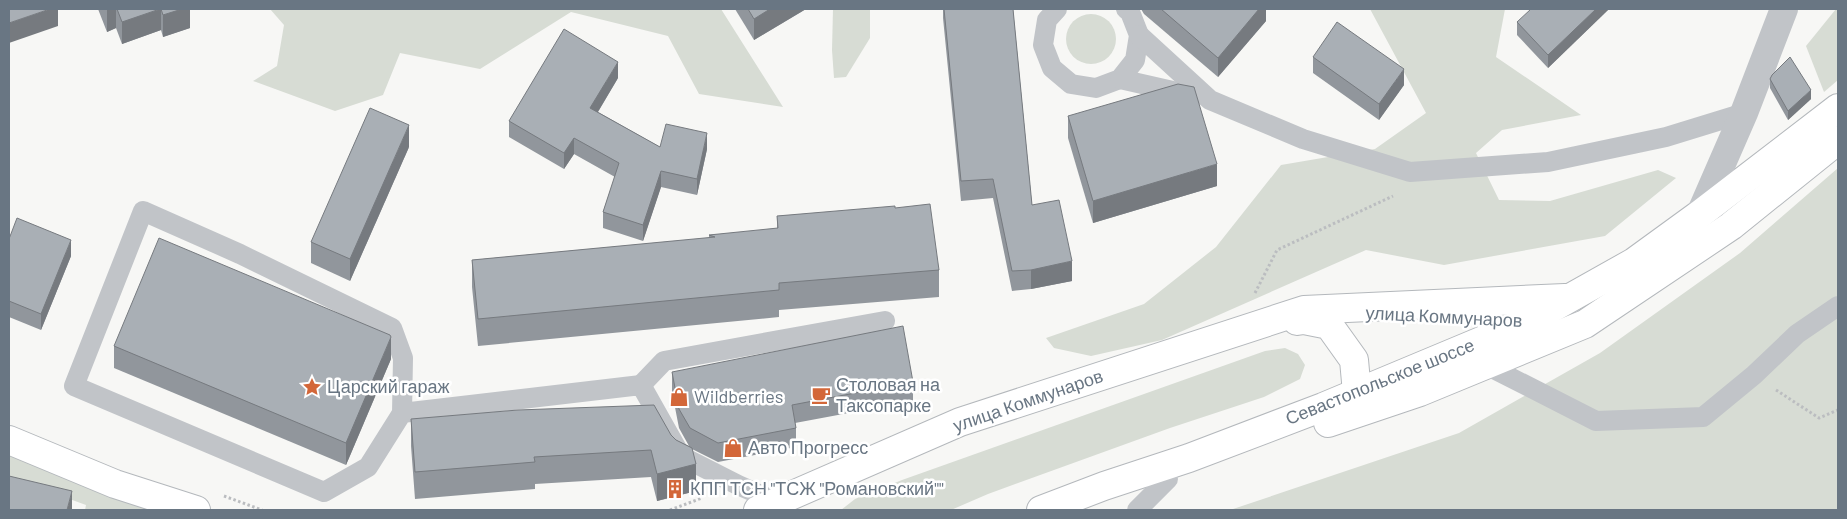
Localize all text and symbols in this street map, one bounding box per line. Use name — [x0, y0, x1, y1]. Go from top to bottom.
street label: улица Коммунаров — [1365, 301, 1523, 331]
street label: Севастопольское шоссе — [1282, 333, 1477, 429]
street label: улица Коммунаров — [950, 364, 1106, 436]
place label: Столовая на Таксопарке — [836, 373, 941, 416]
place label: Царский гараж — [327, 375, 450, 397]
place icon: Царский гараж — [301, 376, 323, 398]
cafe icon: Столовая на Таксопарке — [810, 384, 832, 406]
place label: Wildberries — [694, 385, 783, 407]
shop icon: Wildberries — [668, 386, 690, 408]
place label: Авто Прогресс — [748, 436, 868, 458]
shop icon: Авто Прогресс — [722, 437, 744, 459]
place label: КПП ТСН "ТСЖ "Романовский"" — [690, 477, 944, 499]
building icon: КПП ТСН "ТСЖ "Романовский"" — [664, 478, 686, 500]

